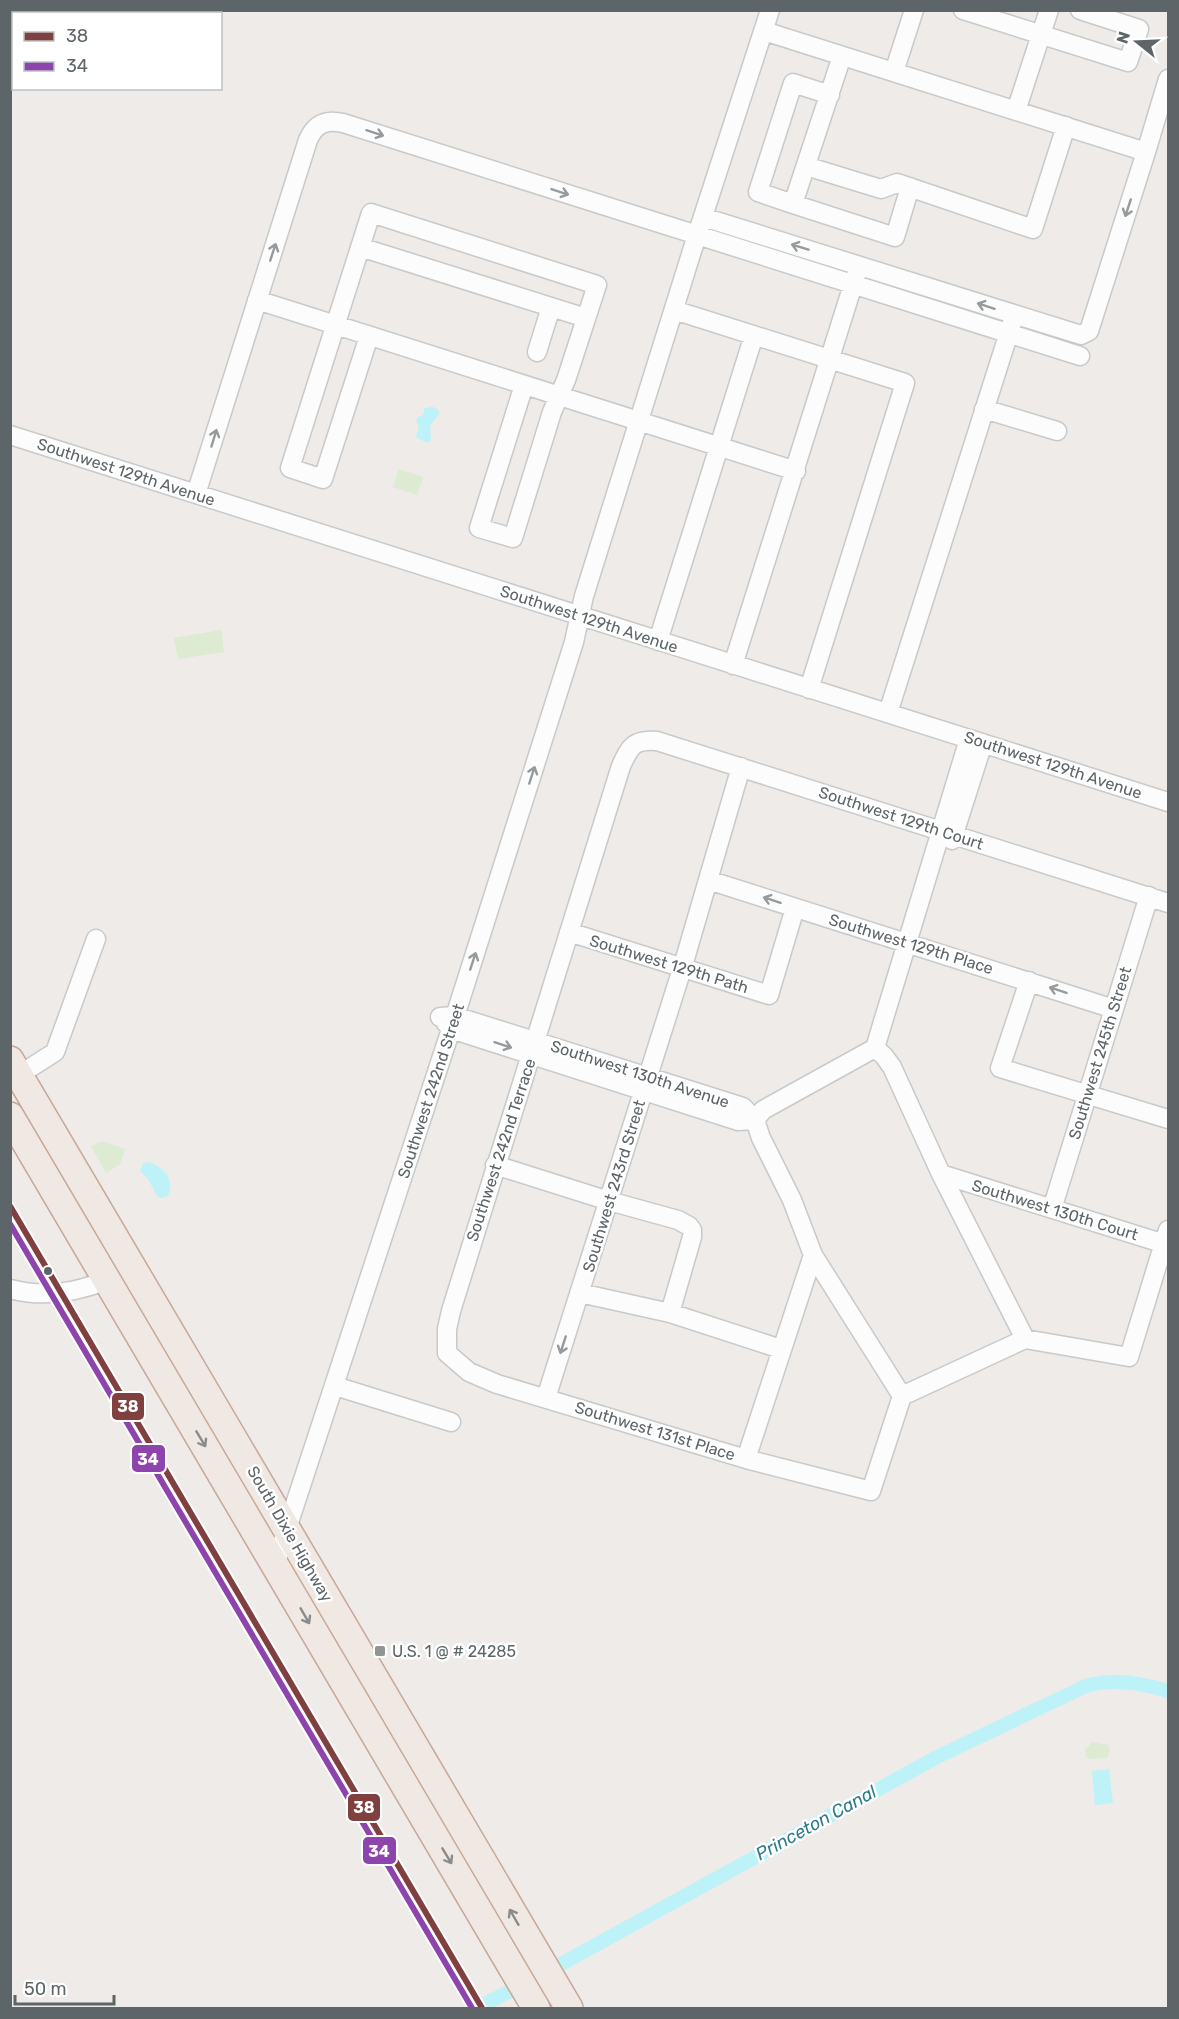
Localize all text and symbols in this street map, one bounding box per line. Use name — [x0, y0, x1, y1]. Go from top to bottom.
legend — [12, 12, 222, 90]
north arrow — [1107, 12, 1167, 72]
text: 38 — [66, 25, 88, 47]
text: N — [1112, 29, 1134, 46]
text: 34 — [66, 55, 88, 77]
one-way arrow — [365, 128, 384, 139]
one-way arrow — [550, 187, 569, 198]
one-way arrow — [1122, 198, 1133, 217]
one-way arrow — [791, 241, 810, 252]
one-way arrow — [268, 243, 279, 262]
one-way arrow — [977, 300, 996, 311]
one-way arrow — [209, 429, 220, 448]
street label: Southwest 129th Avenue — [35, 434, 217, 510]
street label: Southwest 129th Avenue — [498, 581, 680, 657]
street label: Southwest 129th Avenue — [962, 727, 1144, 803]
one-way arrow — [527, 766, 538, 785]
street label: Southwest 129th Court — [816, 782, 986, 854]
one-way arrow — [763, 894, 782, 905]
street label: Southwest 129th Place — [826, 910, 996, 978]
street label: Southwest 129th Path — [587, 931, 751, 997]
one-way arrow — [468, 952, 479, 971]
street label: Southwest 245th Street — [1065, 964, 1135, 1142]
one-way arrow — [1049, 984, 1068, 995]
street label: Southwest 242nd Street — [394, 1001, 468, 1181]
street label: Southwest 130th Avenue — [548, 1036, 732, 1112]
one-way arrow — [493, 1041, 512, 1052]
street label: Southwest 242nd Terrace — [462, 1056, 540, 1244]
street label: Southwest 243rd Street — [579, 1098, 649, 1274]
street label: Southwest 130th Court — [970, 1176, 1140, 1244]
unlabelled marker — [42, 1265, 54, 1277]
one-way arrow — [557, 1336, 568, 1354]
line badge: 38 — [111, 1392, 145, 1421]
text: 38 — [117, 1397, 139, 1416]
street label: Southwest 131st Place — [573, 1398, 738, 1464]
one-way arrow — [195, 1430, 207, 1447]
line badge: 34 — [131, 1444, 166, 1473]
text: 34 — [137, 1450, 159, 1469]
street label: South Dixie Highway — [243, 1463, 337, 1605]
one-way arrow — [299, 1607, 311, 1624]
place label: U.S. 1 @ # 24285 — [392, 1642, 516, 1661]
marker: U.S. 1 @ # 24285 — [373, 1644, 387, 1658]
water label: Princeton Canal — [752, 1780, 881, 1865]
line badge: 38 — [347, 1793, 381, 1822]
text: 38 — [353, 1798, 375, 1817]
line badge: 34 — [362, 1836, 397, 1865]
text: 34 — [368, 1842, 390, 1861]
one-way arrow — [441, 1847, 453, 1864]
one-way arrow — [508, 1909, 520, 1926]
scale bar — [15, 1968, 114, 2006]
text: 50 m — [24, 1978, 67, 2000]

